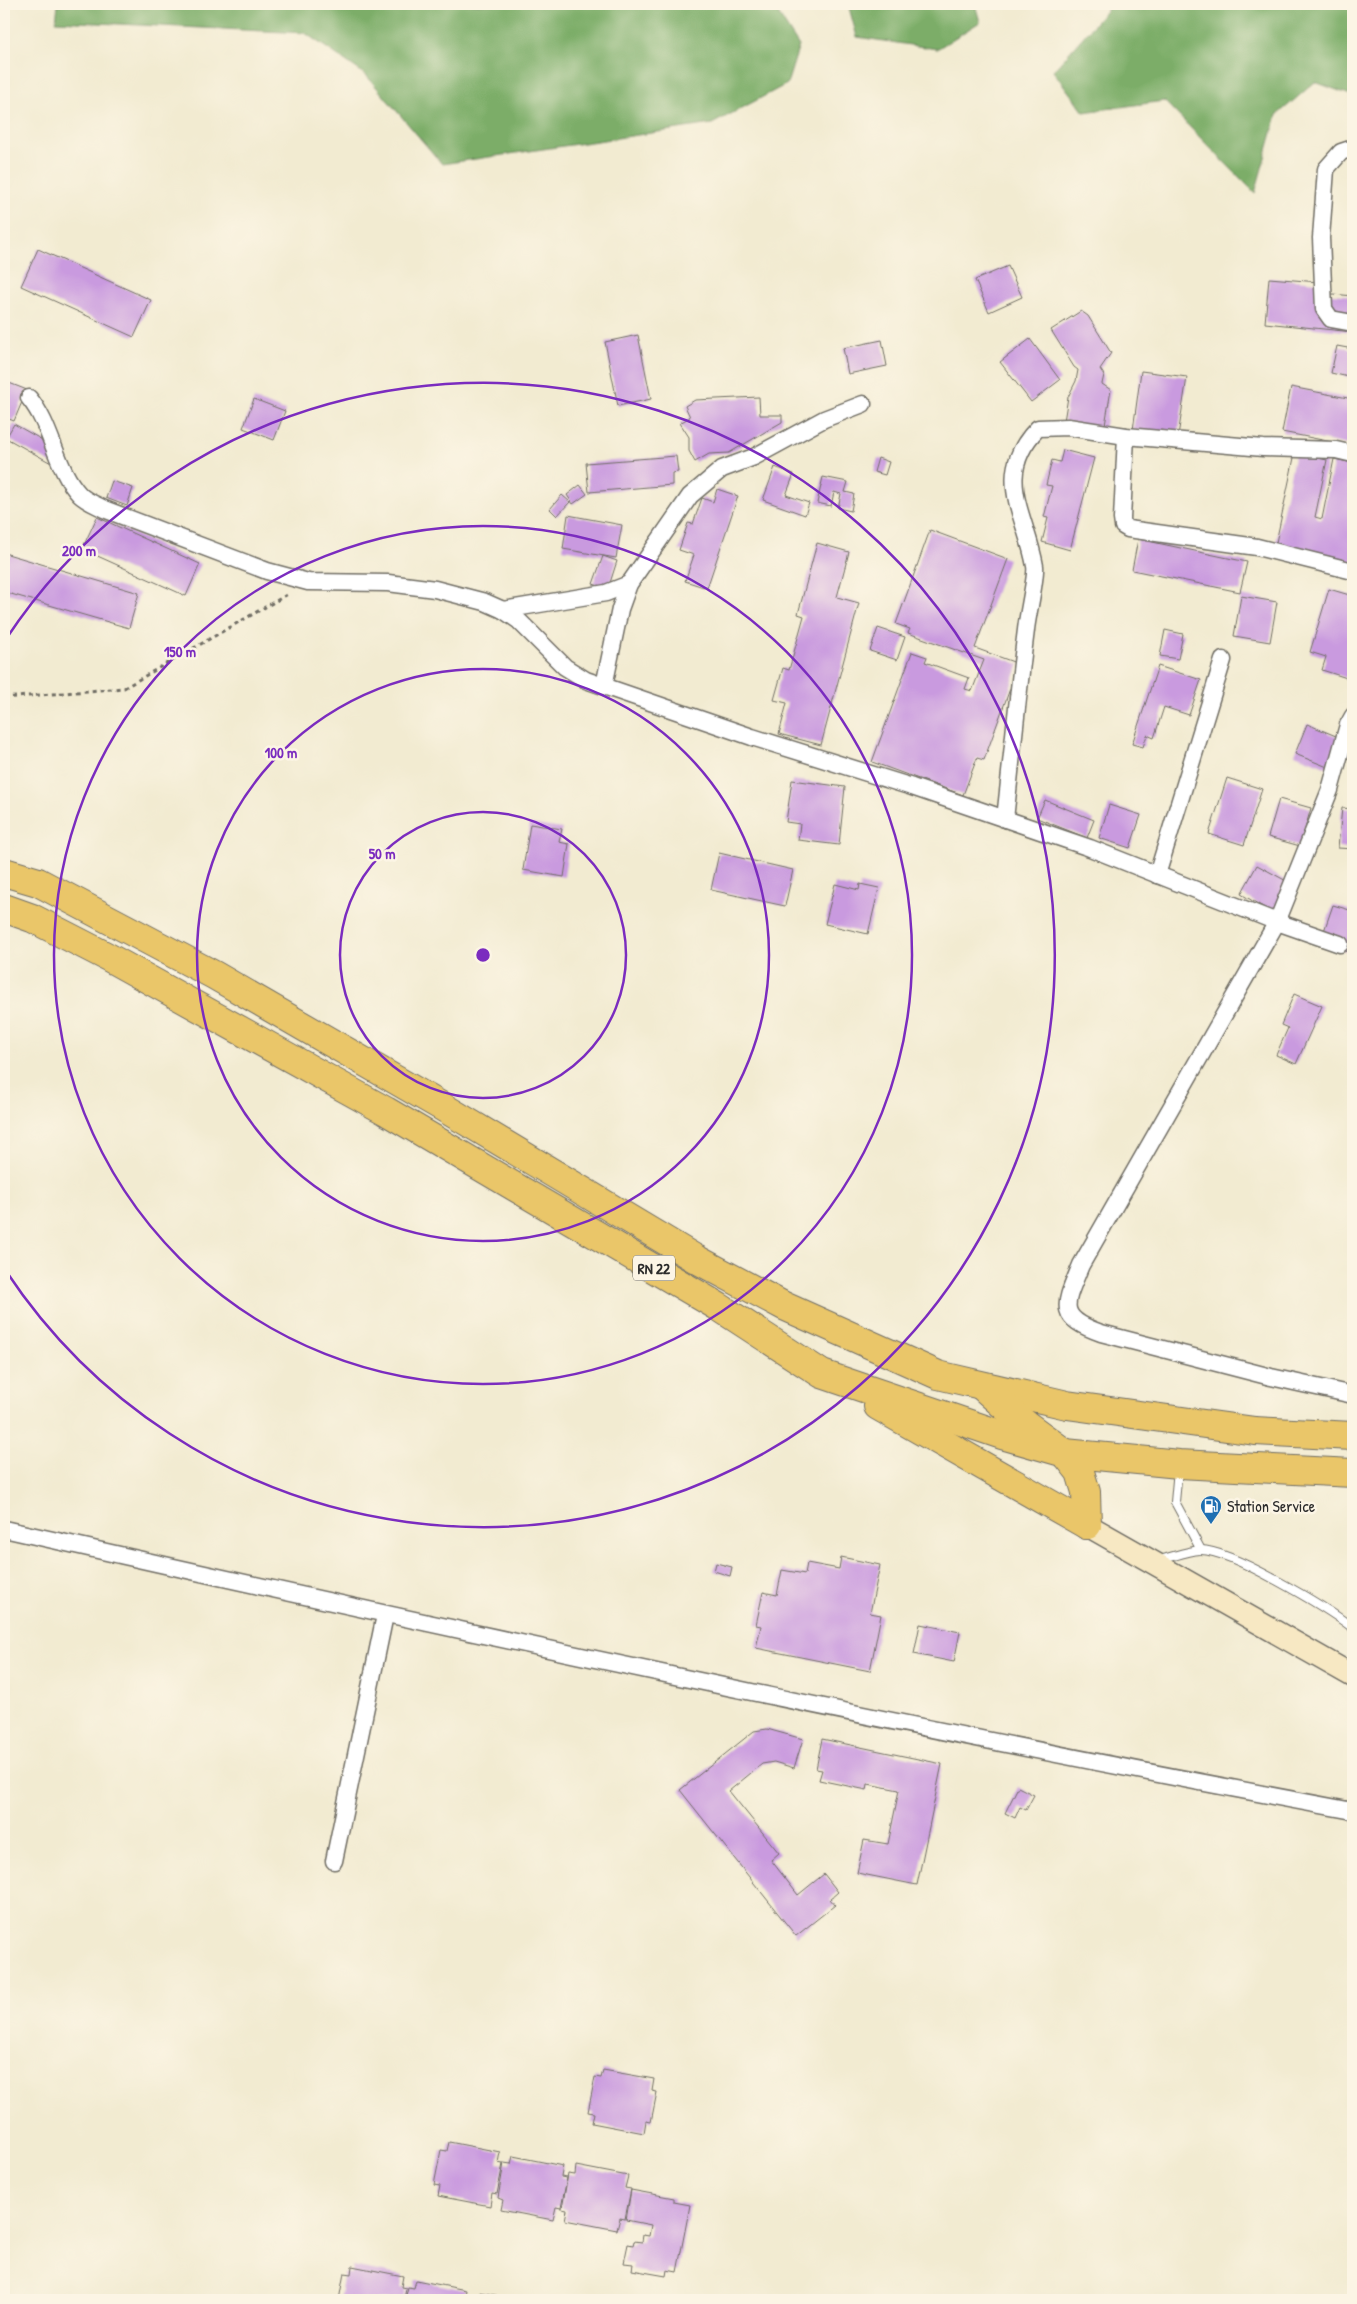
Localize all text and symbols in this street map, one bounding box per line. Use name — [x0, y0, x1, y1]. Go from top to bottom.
text: 200 m — [62, 540, 96, 561]
text: 150 m — [164, 641, 196, 662]
text: 100 m — [265, 742, 297, 763]
text: 50 m — [369, 843, 395, 864]
centre of rings — [474, 946, 492, 964]
road number: RN 22 — [633, 1256, 675, 1280]
fuel station icon: Station Service — [1199, 1494, 1223, 1525]
place label: Station Service — [1227, 1495, 1316, 1517]

